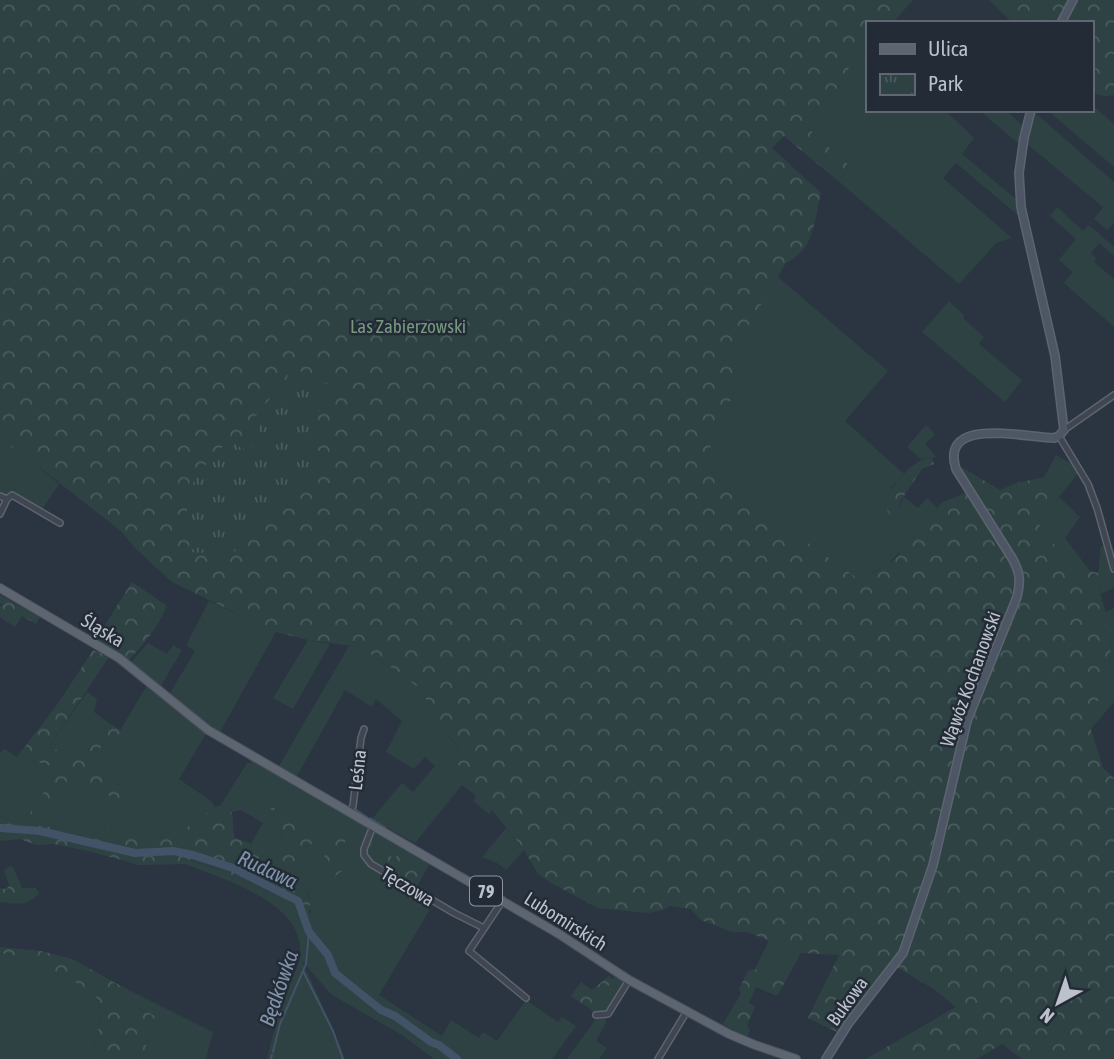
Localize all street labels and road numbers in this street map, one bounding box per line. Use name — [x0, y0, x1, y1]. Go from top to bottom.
street label: Wąwóz Kochanowski — [935, 608, 1005, 750]
street label: Śląska — [78, 609, 128, 651]
street label: Leśna — [344, 749, 370, 791]
street label: Tęczowa — [377, 862, 439, 910]
road number: 79 — [470, 876, 502, 906]
street label: Lubomirskich — [521, 887, 611, 955]
street label: Bukowa — [822, 972, 872, 1030]

